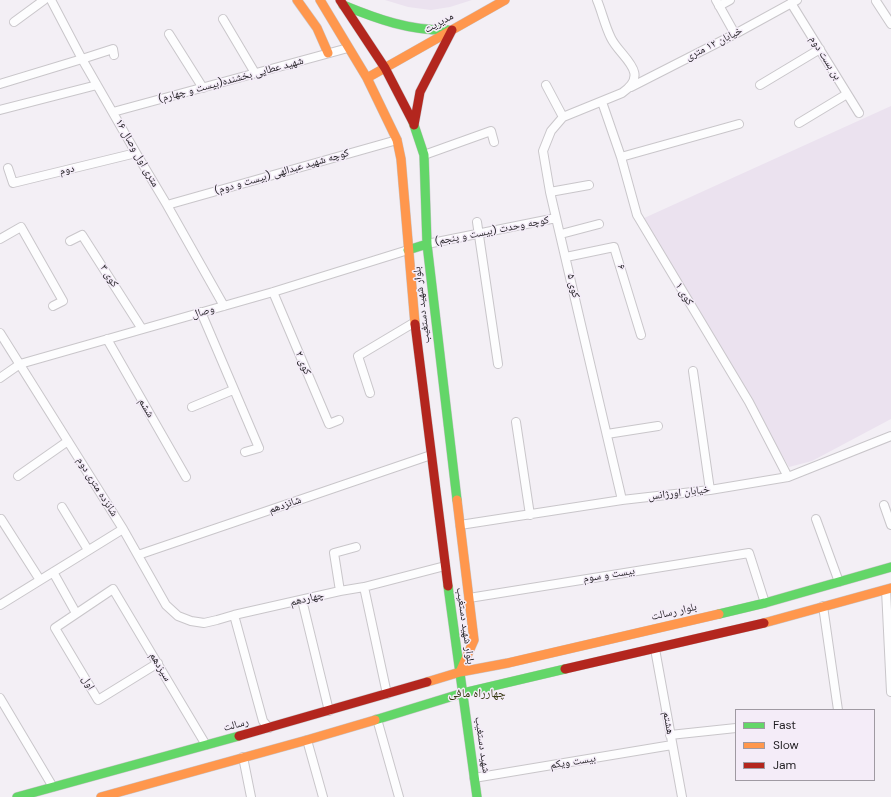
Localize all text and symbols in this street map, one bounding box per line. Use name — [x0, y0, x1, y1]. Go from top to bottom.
street label: مدیریت — [422, 10, 456, 36]
street label: خیابان ۱۲ متری — [683, 24, 745, 64]
street label: بن بست دوم — [806, 33, 844, 83]
street label: شهید عطایی بخشنده(بیست و چهارم) — [157, 54, 305, 106]
street label: ۱۶ متری اول وصال — [112, 117, 162, 189]
street label: کوچه شهید عبدالهی (بیست و دوم) — [213, 146, 351, 198]
street label: دوم — [58, 162, 76, 178]
street label: کوچه وحدت (بیست و پنجم) — [434, 213, 550, 249]
street label: کوی ۳ — [97, 262, 121, 290]
street label: ۶ — [614, 263, 628, 271]
street label: بلوار شهید دستغیب — [411, 266, 433, 344]
street label: کوی ۵ — [564, 273, 582, 299]
street label: کوی ۱ — [672, 280, 696, 308]
street label: وصال — [190, 302, 216, 322]
street label: کوی ۲ — [292, 349, 314, 377]
street label: ششم — [135, 396, 157, 420]
street label: شانزده متری دوم — [73, 455, 121, 519]
street label: خیابان اورژانس — [647, 483, 711, 503]
street label: شانزدهم — [267, 493, 303, 517]
street label: بیست و سوم — [582, 564, 636, 586]
street label: بلوار شهید دستغیب — [453, 587, 477, 665]
street label: چهاردهم — [289, 589, 325, 609]
street label: بلوار رسالت — [650, 600, 698, 624]
street label: سیزدهم — [146, 650, 174, 684]
street label: اول — [79, 673, 97, 693]
district label: چهارراه مافی — [448, 687, 506, 701]
legend — [735, 709, 875, 781]
street label: هشتم — [660, 711, 676, 735]
street label: رسالت — [222, 715, 250, 735]
street label: شهید دستغیب — [472, 716, 492, 774]
text: Fast — [773, 717, 796, 733]
text: Slow — [773, 737, 799, 753]
street label: بیست ویکم — [549, 752, 597, 772]
text: Jam — [773, 757, 796, 773]

